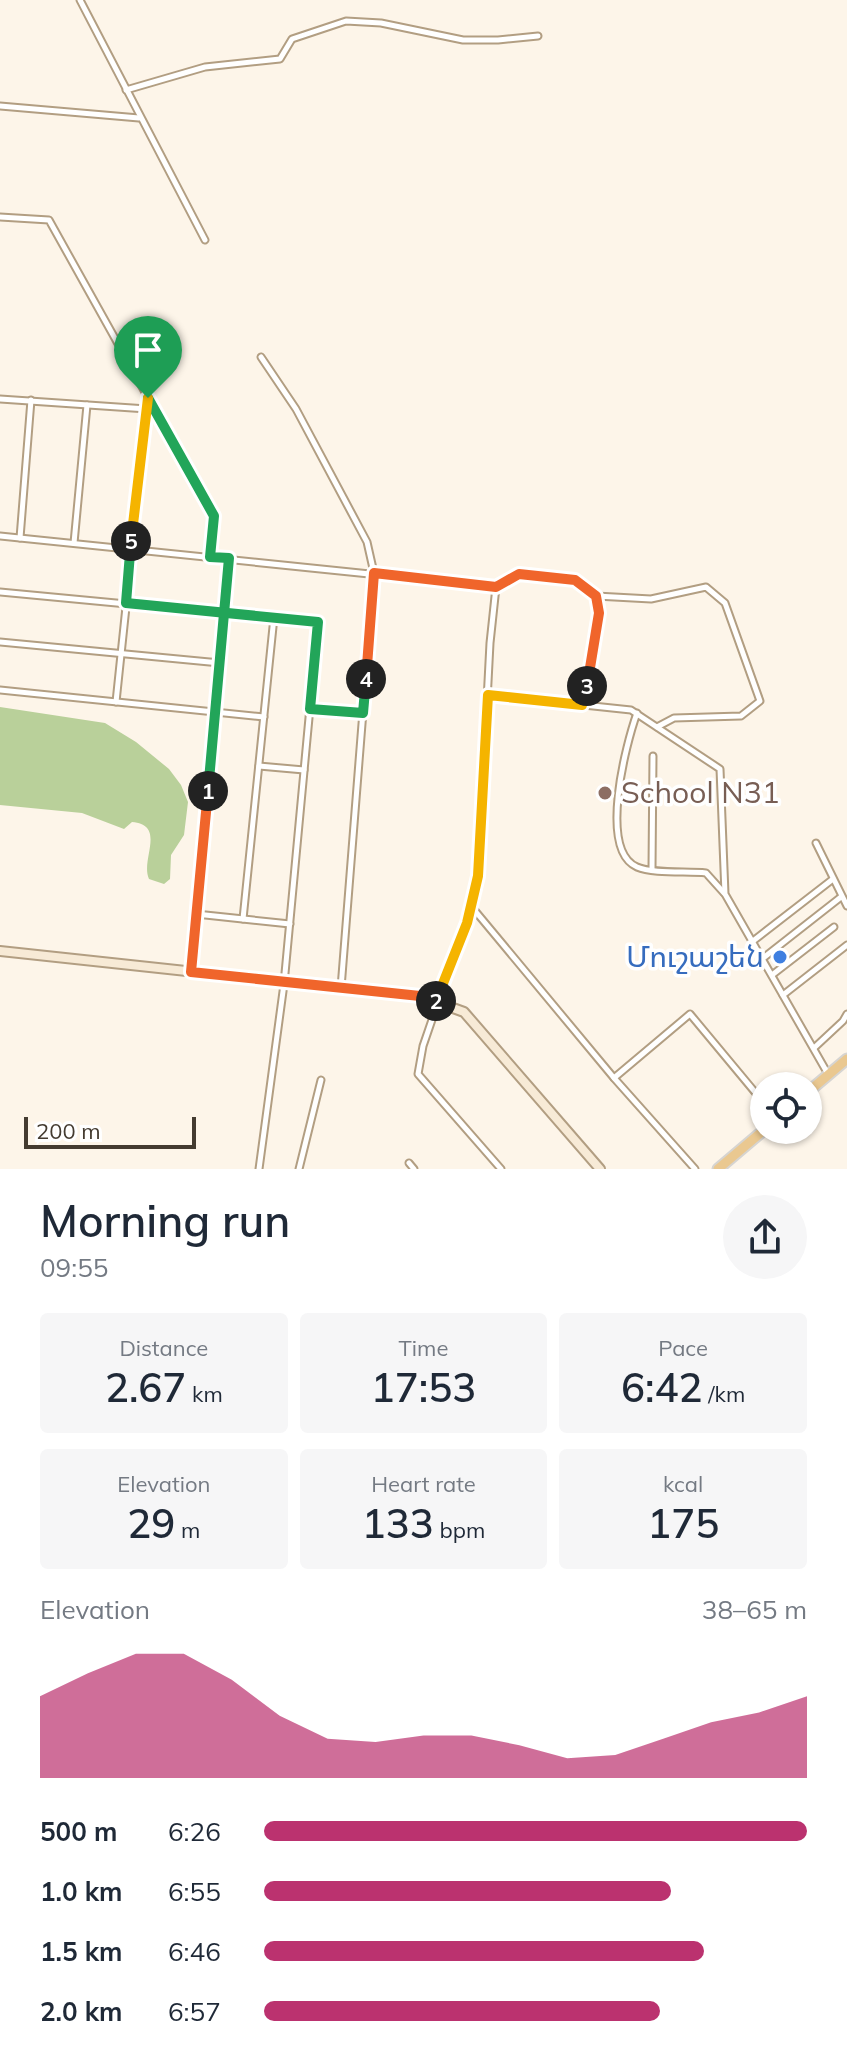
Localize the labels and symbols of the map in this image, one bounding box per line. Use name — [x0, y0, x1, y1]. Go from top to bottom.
pin — [114, 316, 182, 398]
pin: 5 — [111, 521, 151, 561]
pin: 4 — [346, 659, 386, 699]
pin: 3 — [567, 666, 607, 706]
pin: 1 — [188, 771, 228, 811]
place label: School N31 — [621, 773, 780, 811]
marker: School N31 — [596, 784, 614, 802]
place label: Մուշաշեն — [626, 937, 764, 975]
marker: Մուշաշեն — [771, 948, 789, 966]
pin: 2 — [416, 981, 456, 1021]
scale bar — [24, 1113, 196, 1149]

